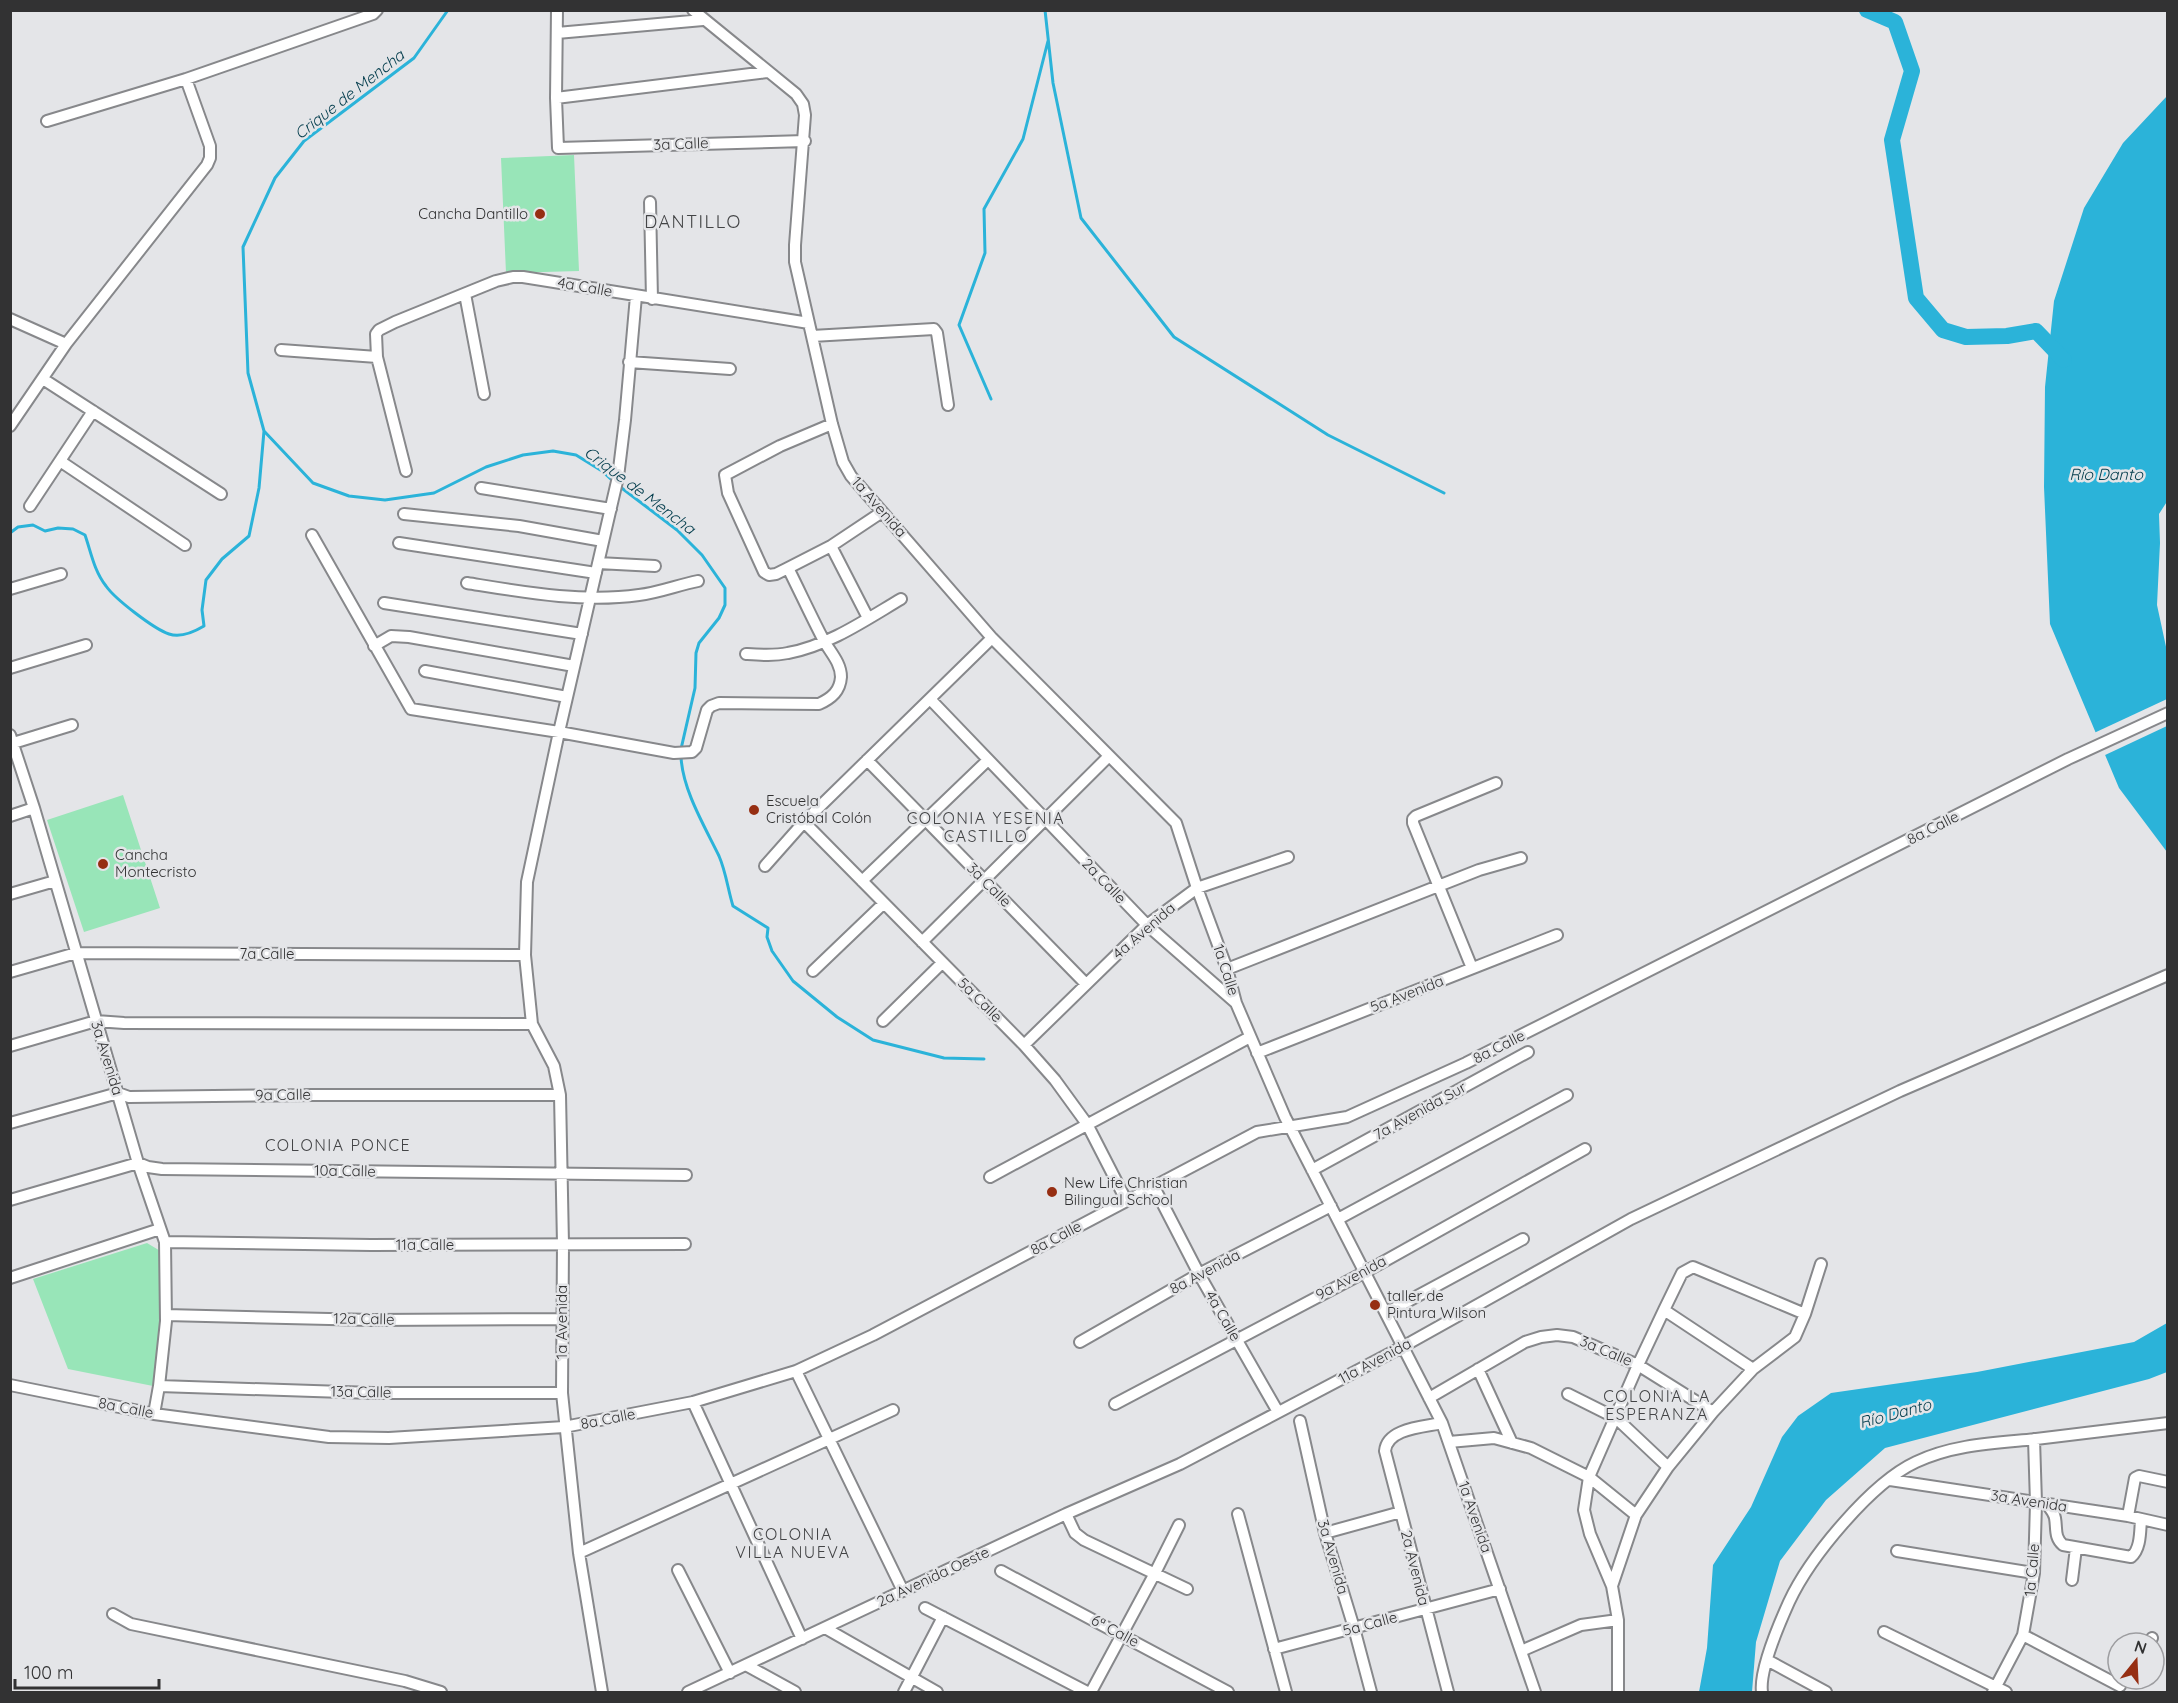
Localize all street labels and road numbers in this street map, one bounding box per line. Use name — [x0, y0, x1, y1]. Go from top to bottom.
street label: 3a Calle — [653, 133, 709, 154]
street label: 4a Calle — [556, 272, 614, 301]
street label: 1a Avenida — [848, 472, 911, 541]
street label: 8a Calle — [1904, 807, 1962, 849]
street label: 2a Calle — [1078, 854, 1131, 907]
street label: 3a Calle — [963, 858, 1016, 911]
street label: 4a Avenida — [1108, 898, 1179, 963]
street label: 1a Calle — [1209, 942, 1244, 998]
street label: 7a Calle — [240, 944, 295, 963]
street label: 5a Avenida — [1367, 971, 1446, 1016]
street label: 5a Calle — [954, 973, 1007, 1026]
street label: 3a Avenida — [87, 1018, 128, 1097]
street label: 8a Calle — [1470, 1026, 1528, 1068]
street label: 7a Avenida Sur — [1370, 1077, 1470, 1144]
street label: 9a Calle — [255, 1085, 311, 1104]
street label: 10a Calle — [314, 1160, 376, 1181]
street label: 8a Calle — [1027, 1216, 1085, 1259]
street label: 11a Calle — [396, 1235, 454, 1254]
street label: 8a Avenida — [1166, 1245, 1243, 1298]
street label: 9a Avenida — [1312, 1251, 1389, 1304]
street label: 1a Avenida — [552, 1285, 571, 1359]
street label: 4a Calle — [1201, 1287, 1245, 1344]
street label: 12a Calle — [333, 1308, 395, 1329]
street label: 3a Calle — [1577, 1331, 1635, 1370]
street label: 11a Avenida — [1335, 1333, 1415, 1388]
street label: 13a Calle — [330, 1381, 392, 1402]
street label: 8a Calle — [97, 1393, 155, 1422]
street label: 8a Calle — [579, 1404, 637, 1433]
street label: 1a Avenida — [1454, 1479, 1497, 1555]
street label: 3a Avenida — [1990, 1485, 2068, 1516]
street label: 3a Avenida — [1314, 1517, 1353, 1596]
street label: 2a Avenida — [1397, 1528, 1434, 1608]
street label: 2a Avenida Oeste — [874, 1542, 992, 1611]
street label: 1a Calle — [2020, 1543, 2043, 1597]
street label: 5a Calle — [1341, 1607, 1399, 1640]
street label: 6ª Calle — [1088, 1610, 1142, 1651]

